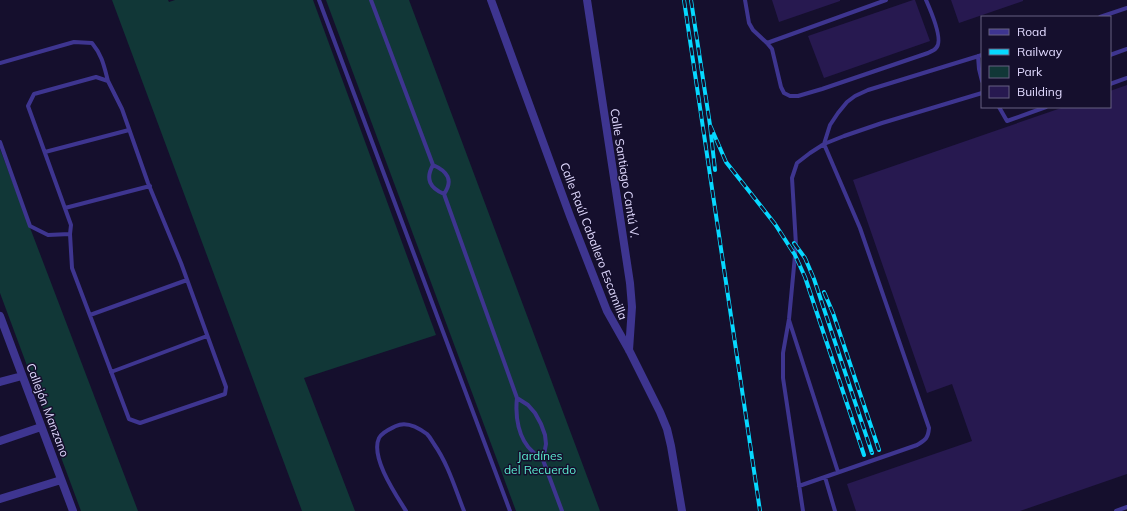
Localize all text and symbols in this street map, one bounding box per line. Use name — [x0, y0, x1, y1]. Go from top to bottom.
legend — [981, 16, 1111, 108]
text: Road — [1017, 24, 1046, 39]
text: Railway — [1017, 44, 1063, 59]
text: Park — [1017, 64, 1043, 79]
text: Building — [1017, 84, 1062, 99]
street label: Calle Santiago Cantú V. — [607, 107, 643, 239]
street label: Calle Raúl Caballero Escamilla — [557, 160, 631, 322]
street label: Callejón Manzano — [23, 361, 73, 459]
park label: Jardínes del Recuerdo — [504, 448, 576, 477]

